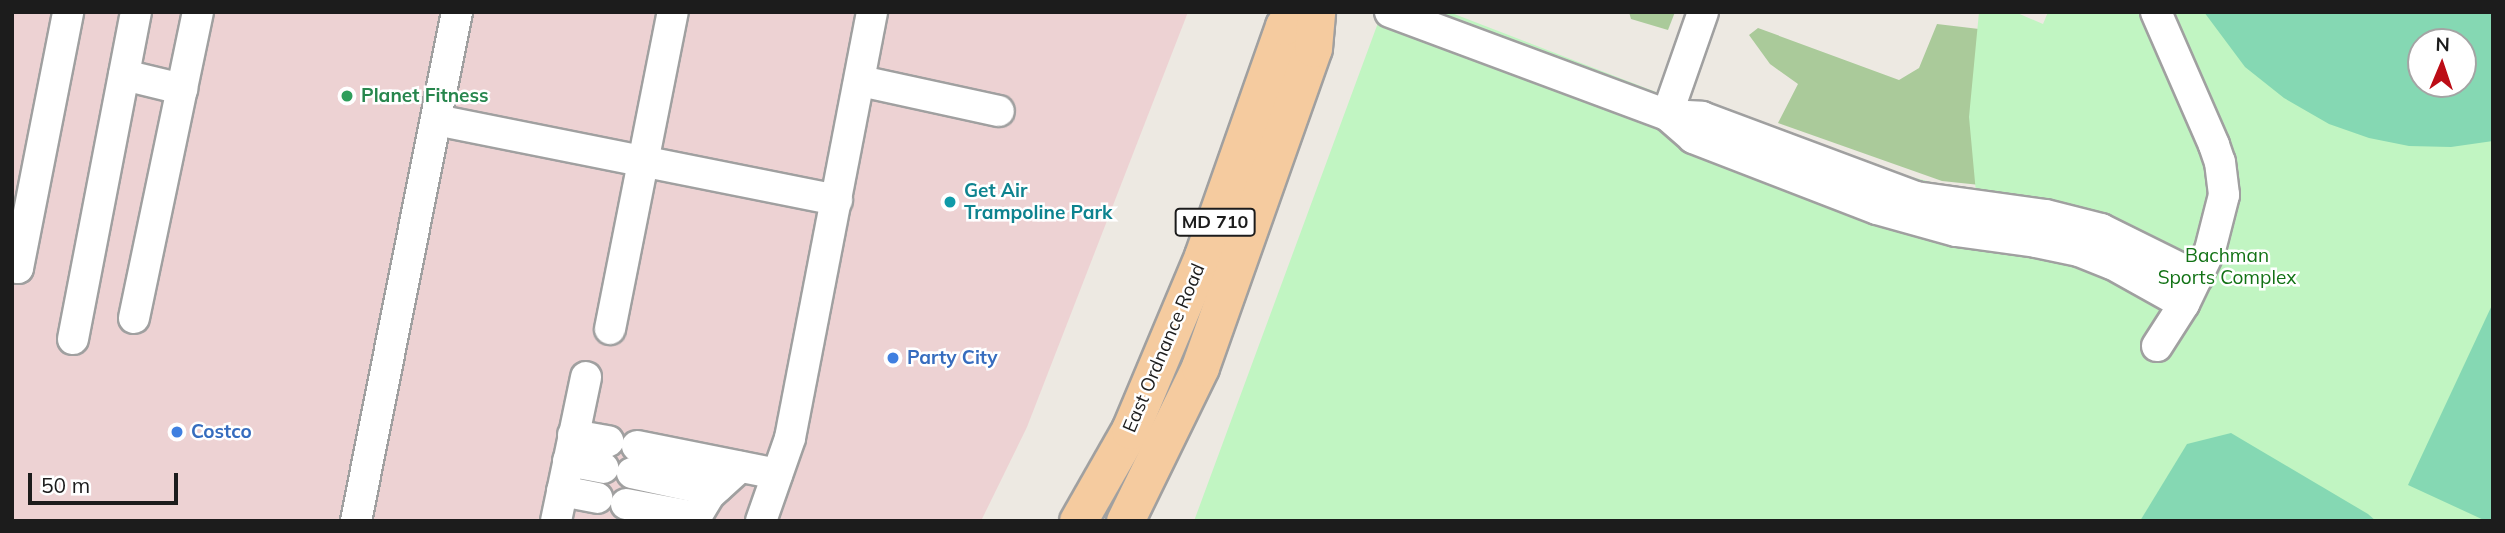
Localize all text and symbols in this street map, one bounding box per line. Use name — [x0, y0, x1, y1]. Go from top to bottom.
north arrow — [2407, 28, 2477, 98]
text: N — [2435, 32, 2450, 56]
place label: Planet Fitness — [361, 85, 489, 107]
marker: Planet Fitness — [339, 88, 355, 104]
place label: Get Air Trampoline Park — [964, 180, 1112, 224]
marker: Get Air Trampoline Park — [942, 194, 958, 210]
road number: MD 710 — [1173, 208, 1257, 236]
park label: Bachman Sports Complex — [2158, 245, 2296, 289]
street label: East Ordnance Road — [1118, 260, 1210, 436]
place label: Party City — [907, 347, 998, 369]
marker: Party City — [885, 350, 901, 366]
place label: Costco — [191, 421, 252, 443]
marker: Costco — [169, 424, 185, 440]
scale bar — [32, 460, 182, 504]
text: 50 m — [41, 472, 90, 498]

